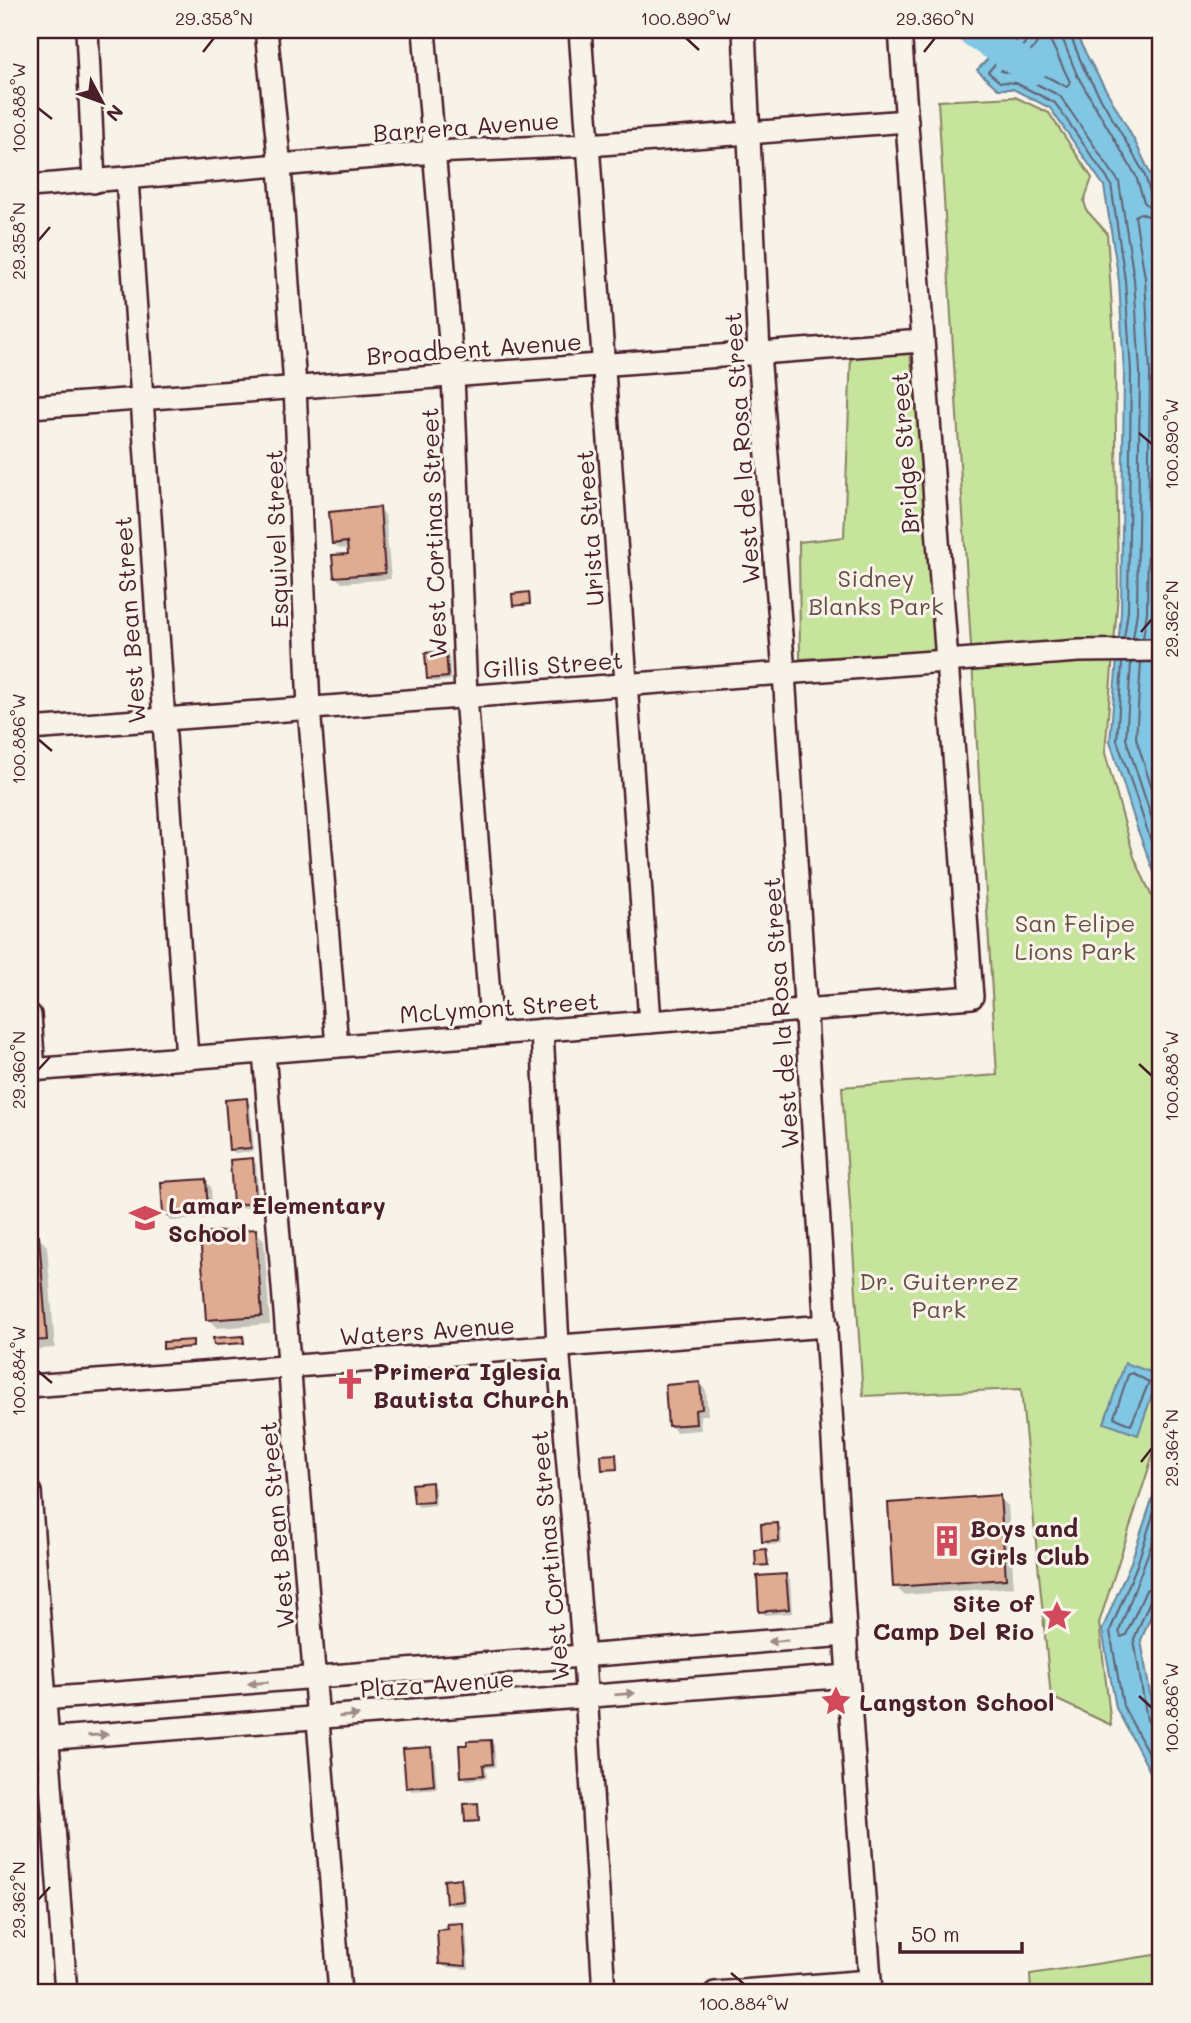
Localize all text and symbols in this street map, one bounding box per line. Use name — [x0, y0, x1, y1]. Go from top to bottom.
text: 29.358°N — [175, 6, 253, 30]
text: 100.890°W — [641, 6, 731, 30]
text: 29.360°N — [896, 6, 974, 30]
text: 100.888°W — [6, 63, 30, 154]
north arrow — [66, 66, 136, 136]
text: N — [101, 100, 129, 127]
street label: Barrera Avenue — [372, 104, 560, 148]
text: 29.358°N — [6, 202, 30, 280]
street label: West de la Rosa Street — [716, 311, 766, 585]
street label: Broadbent Avenue — [365, 325, 583, 371]
street label: Bridge Street — [883, 371, 925, 535]
text: 100.890°W — [1159, 399, 1183, 489]
street label: West Cortinas Street — [413, 407, 453, 659]
street label: Esquivel Street — [257, 449, 295, 629]
street label: Urista Street — [568, 449, 610, 607]
street label: West Bean Street — [106, 515, 152, 725]
park label: Sidney Blanks Park — [808, 562, 944, 621]
text: 29.362°N — [1159, 580, 1183, 658]
street label: Gillis Street — [482, 644, 624, 684]
text: 100.886°W — [6, 694, 30, 784]
street label: West de la Rosa Street — [755, 876, 805, 1150]
park label: San Felipe Lions Park — [1014, 907, 1136, 966]
street label: McLymont Street — [398, 985, 600, 1029]
text: 29.360°N — [6, 1031, 30, 1109]
text: 100.888°W — [1159, 1031, 1183, 1122]
place label: Lamar Elementary School — [168, 1189, 386, 1248]
school or university icon: Lamar Elementary School — [128, 1201, 162, 1235]
park label: Dr. Guiterrez Park — [859, 1265, 1019, 1324]
street label: Waters Avenue — [338, 1308, 516, 1352]
text: 100.884°W — [6, 1326, 30, 1416]
place label: Primera Iglesia Bautista Church — [373, 1355, 569, 1414]
church icon: Primera Iglesia Bautista Church — [333, 1367, 367, 1401]
text: 29.364°N — [1159, 1409, 1183, 1487]
street label: West Bean Street — [251, 1420, 301, 1630]
street label: West Cortinas Street — [523, 1430, 575, 1682]
place label: Boys and Girls Club — [970, 1512, 1090, 1571]
building icon: Boys and Girls Club — [930, 1524, 964, 1558]
place label: Site of Camp Del Rio — [873, 1587, 1035, 1646]
place icon: Site of Camp Del Rio — [1040, 1599, 1074, 1633]
one-way arrow — [767, 1636, 789, 1647]
street label: Plaza Avenue — [359, 1662, 515, 1704]
text: 100.886°W — [1159, 1663, 1183, 1753]
one-way arrow — [247, 1678, 269, 1689]
place icon: Langston School — [819, 1684, 853, 1718]
place label: Langston School — [859, 1686, 1054, 1717]
one-way arrow — [614, 1689, 636, 1700]
one-way arrow — [338, 1710, 360, 1721]
one-way arrow — [87, 1729, 109, 1740]
text: 29.362°N — [6, 1861, 30, 1939]
scale bar — [900, 1911, 1023, 1955]
text: 50 m — [911, 1920, 960, 1947]
text: 100.884°W — [699, 1991, 789, 2015]

